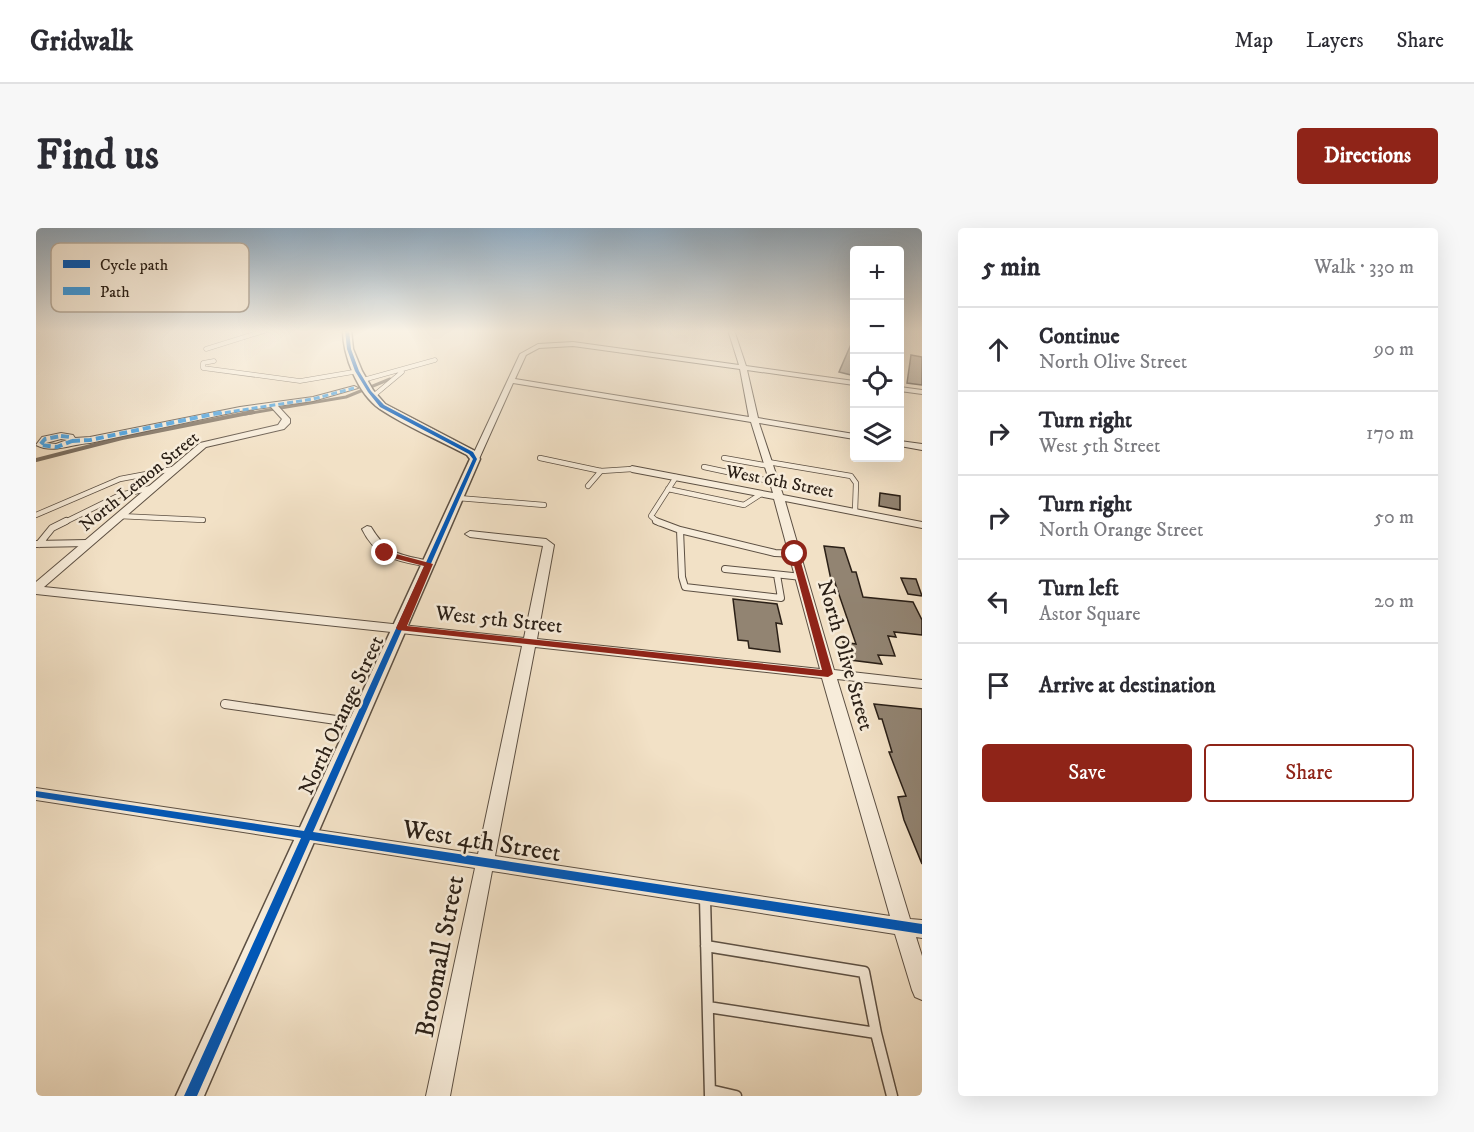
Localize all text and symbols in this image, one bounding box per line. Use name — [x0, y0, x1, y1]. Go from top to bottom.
text: Gridwalk — [30, 24, 133, 59]
text: Map — [1234, 28, 1273, 54]
text: Layers — [1306, 28, 1364, 54]
text: Share — [1397, 28, 1444, 54]
button: Directions — [1297, 128, 1438, 184]
text: Find us — [36, 130, 159, 182]
legend — [51, 243, 249, 312]
map controls — [850, 246, 904, 462]
button: + — [850, 246, 904, 300]
text: 5 min — [982, 251, 1040, 284]
text: Cycle path — [100, 255, 169, 275]
text: Walk · 330 m — [1314, 255, 1414, 280]
text: Path — [100, 282, 130, 302]
button: − — [850, 300, 904, 354]
text: Continue — [1039, 323, 1120, 350]
icon: ahead — [982, 333, 1015, 366]
text: 90 m — [1374, 337, 1414, 362]
text: North Olive Street — [1039, 350, 1187, 375]
button: locate — [850, 354, 904, 408]
text: Turn right — [1039, 407, 1132, 434]
button: layers — [850, 408, 904, 462]
icon: right — [982, 417, 1015, 450]
text: 170 m — [1366, 421, 1414, 446]
street label: North Lemon Street — [75, 427, 204, 537]
text: West 5th Street — [1039, 434, 1160, 459]
street label: West 6th Street — [723, 461, 836, 503]
text: Turn right — [1039, 491, 1132, 518]
icon: right — [982, 501, 1015, 534]
text: 50 m — [1374, 505, 1414, 530]
text: North Orange Street — [1039, 518, 1203, 543]
route end — [371, 539, 397, 565]
route start — [781, 540, 807, 566]
text: Turn left — [1039, 575, 1119, 602]
street label: North Olive Street — [811, 577, 879, 734]
icon: left — [982, 585, 1015, 618]
text: 20 m — [1374, 589, 1414, 614]
street label: West 5th Street — [433, 600, 564, 640]
text: Astor Square — [1039, 602, 1140, 627]
street label: North Orange Street — [294, 631, 390, 799]
icon: arrive — [982, 669, 1015, 702]
text: Arrive at destination — [1039, 672, 1216, 699]
button: Save — [982, 744, 1192, 802]
button: Share — [1204, 744, 1414, 802]
street label: West 4th Street — [399, 813, 563, 870]
street label: Broomall Street — [409, 872, 472, 1040]

